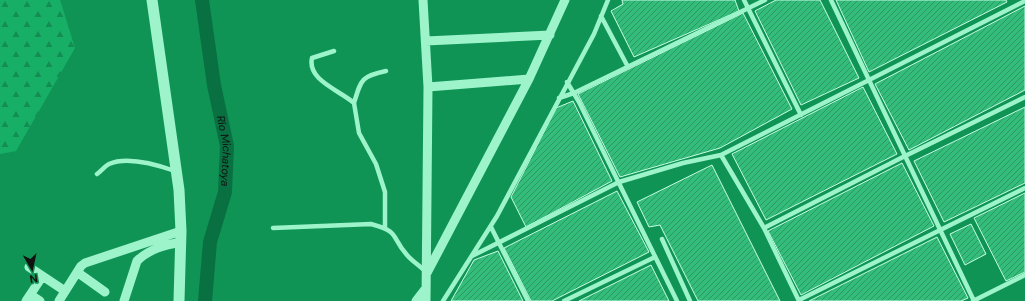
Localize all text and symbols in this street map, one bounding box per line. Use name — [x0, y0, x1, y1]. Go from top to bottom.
water label: Río Michatoya — [214, 114, 234, 187]
north arrow — [12, 249, 52, 289]
text: N — [29, 271, 39, 286]

